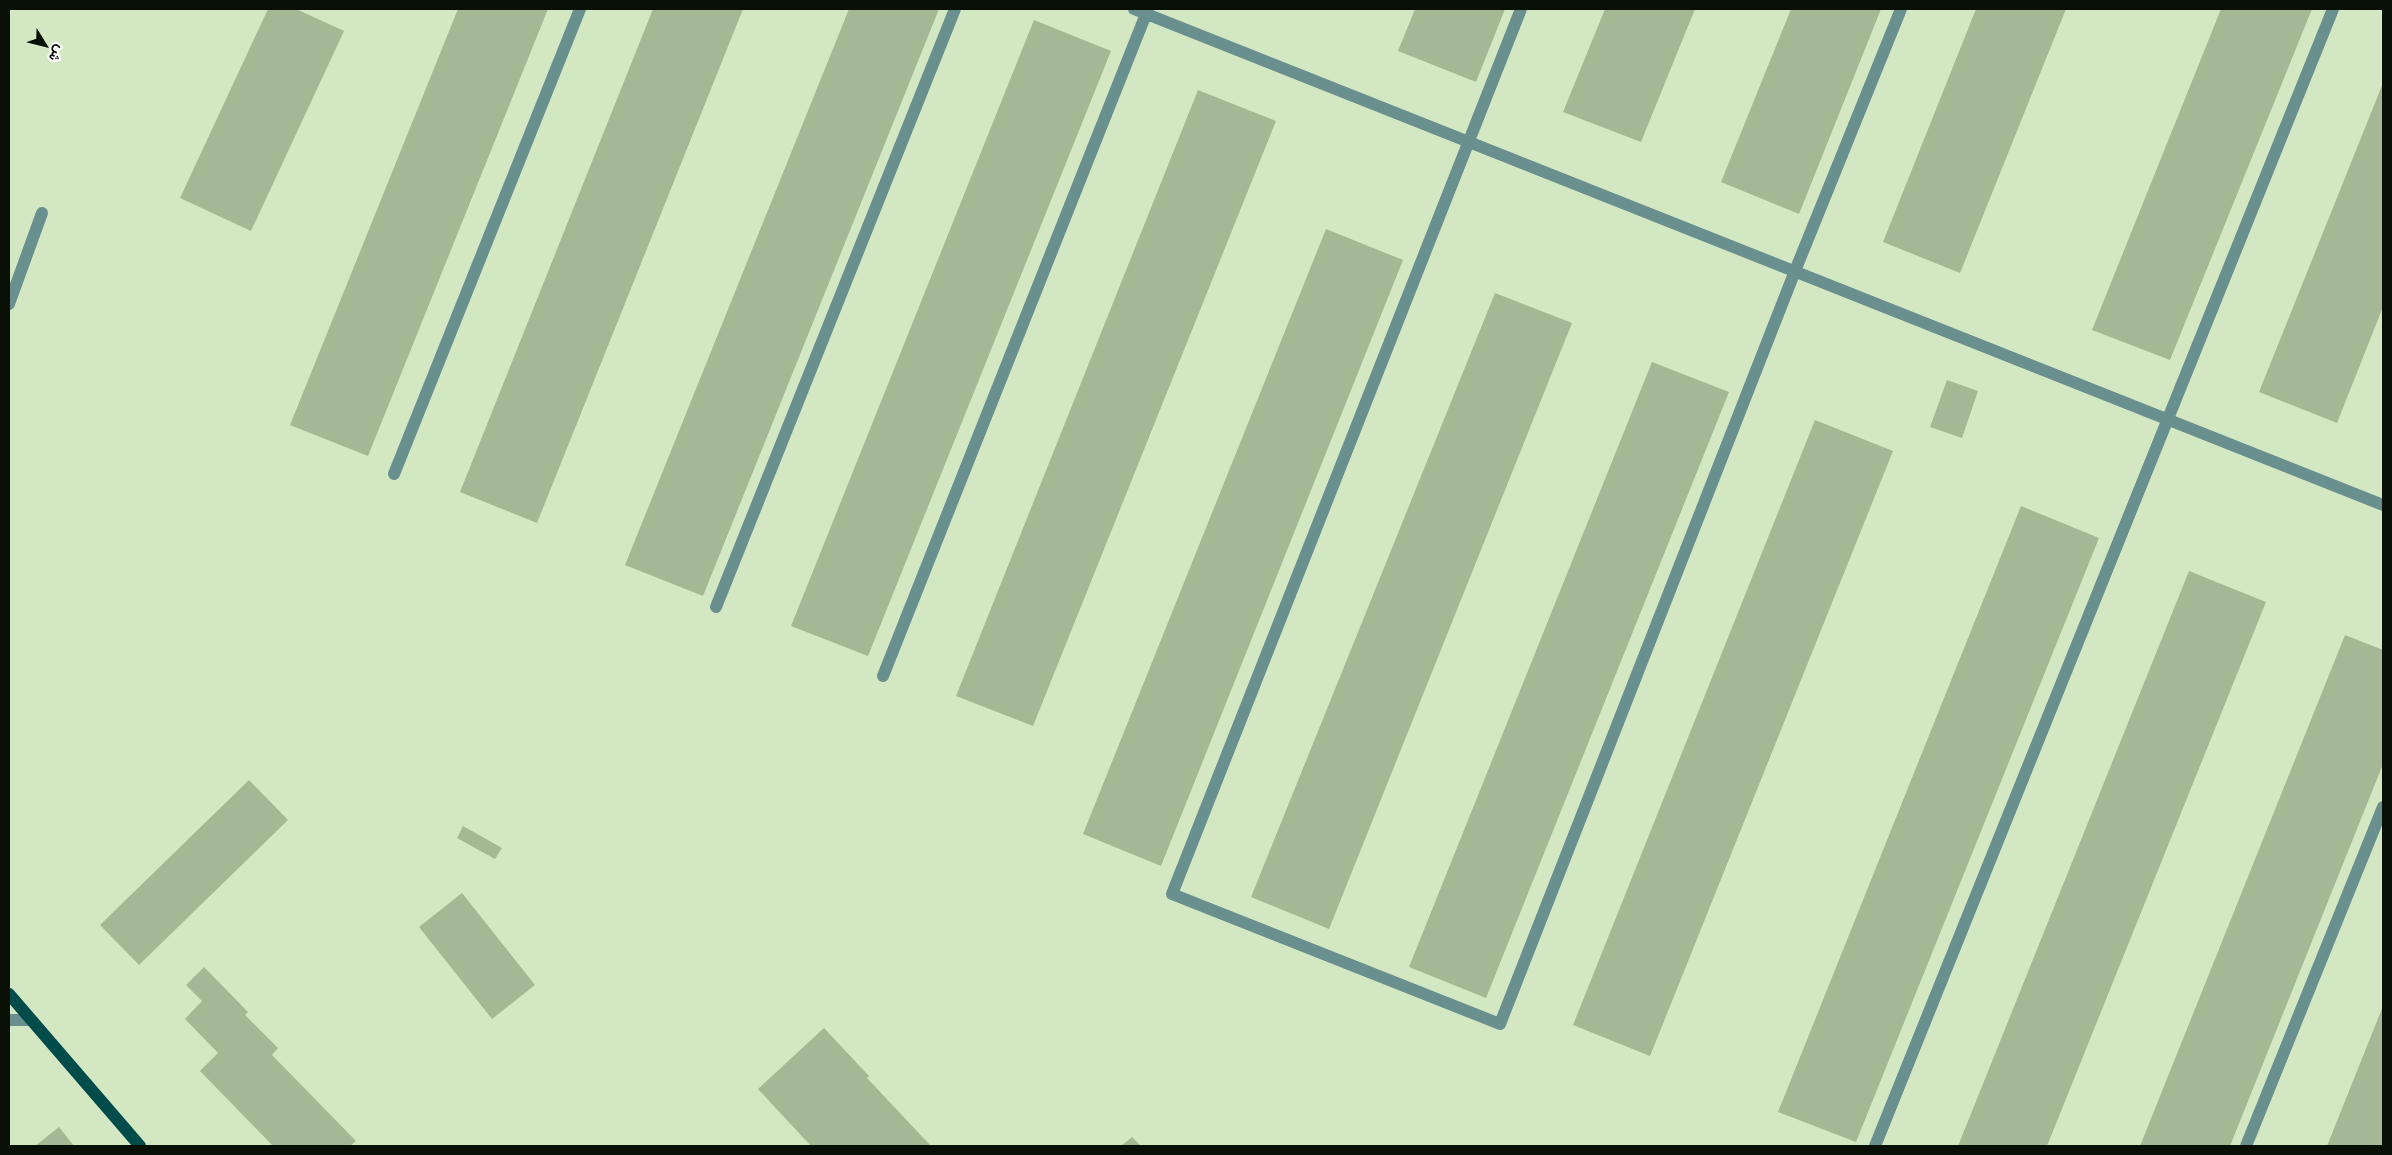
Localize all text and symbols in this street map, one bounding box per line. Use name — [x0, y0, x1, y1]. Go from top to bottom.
north arrow — [20, 20, 70, 70]
text: ش — [45, 42, 69, 66]

